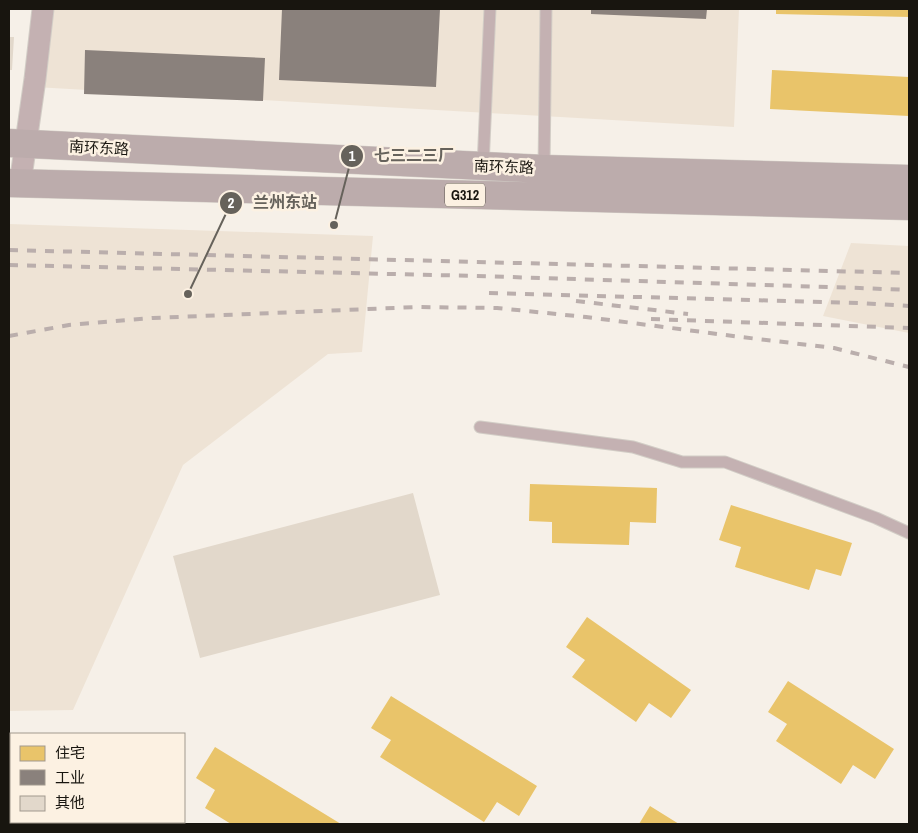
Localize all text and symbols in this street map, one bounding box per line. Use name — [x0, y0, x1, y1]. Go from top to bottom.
street label: 南环东路 — [69, 135, 130, 160]
callout: 七三二三厂 — [339, 140, 464, 171]
text: 七三二三厂 — [374, 144, 454, 166]
text: 1 — [349, 145, 356, 166]
street label: 南环东路 — [474, 155, 534, 178]
road number: G312 — [445, 184, 485, 206]
callout: 兰州东站 — [218, 187, 327, 218]
text: 兰州东站 — [253, 191, 317, 213]
text: 2 — [228, 192, 235, 213]
legend — [10, 733, 185, 823]
text: 住宅 — [55, 742, 85, 763]
text: 工业 — [55, 767, 85, 788]
text: 其他 — [55, 792, 85, 813]

